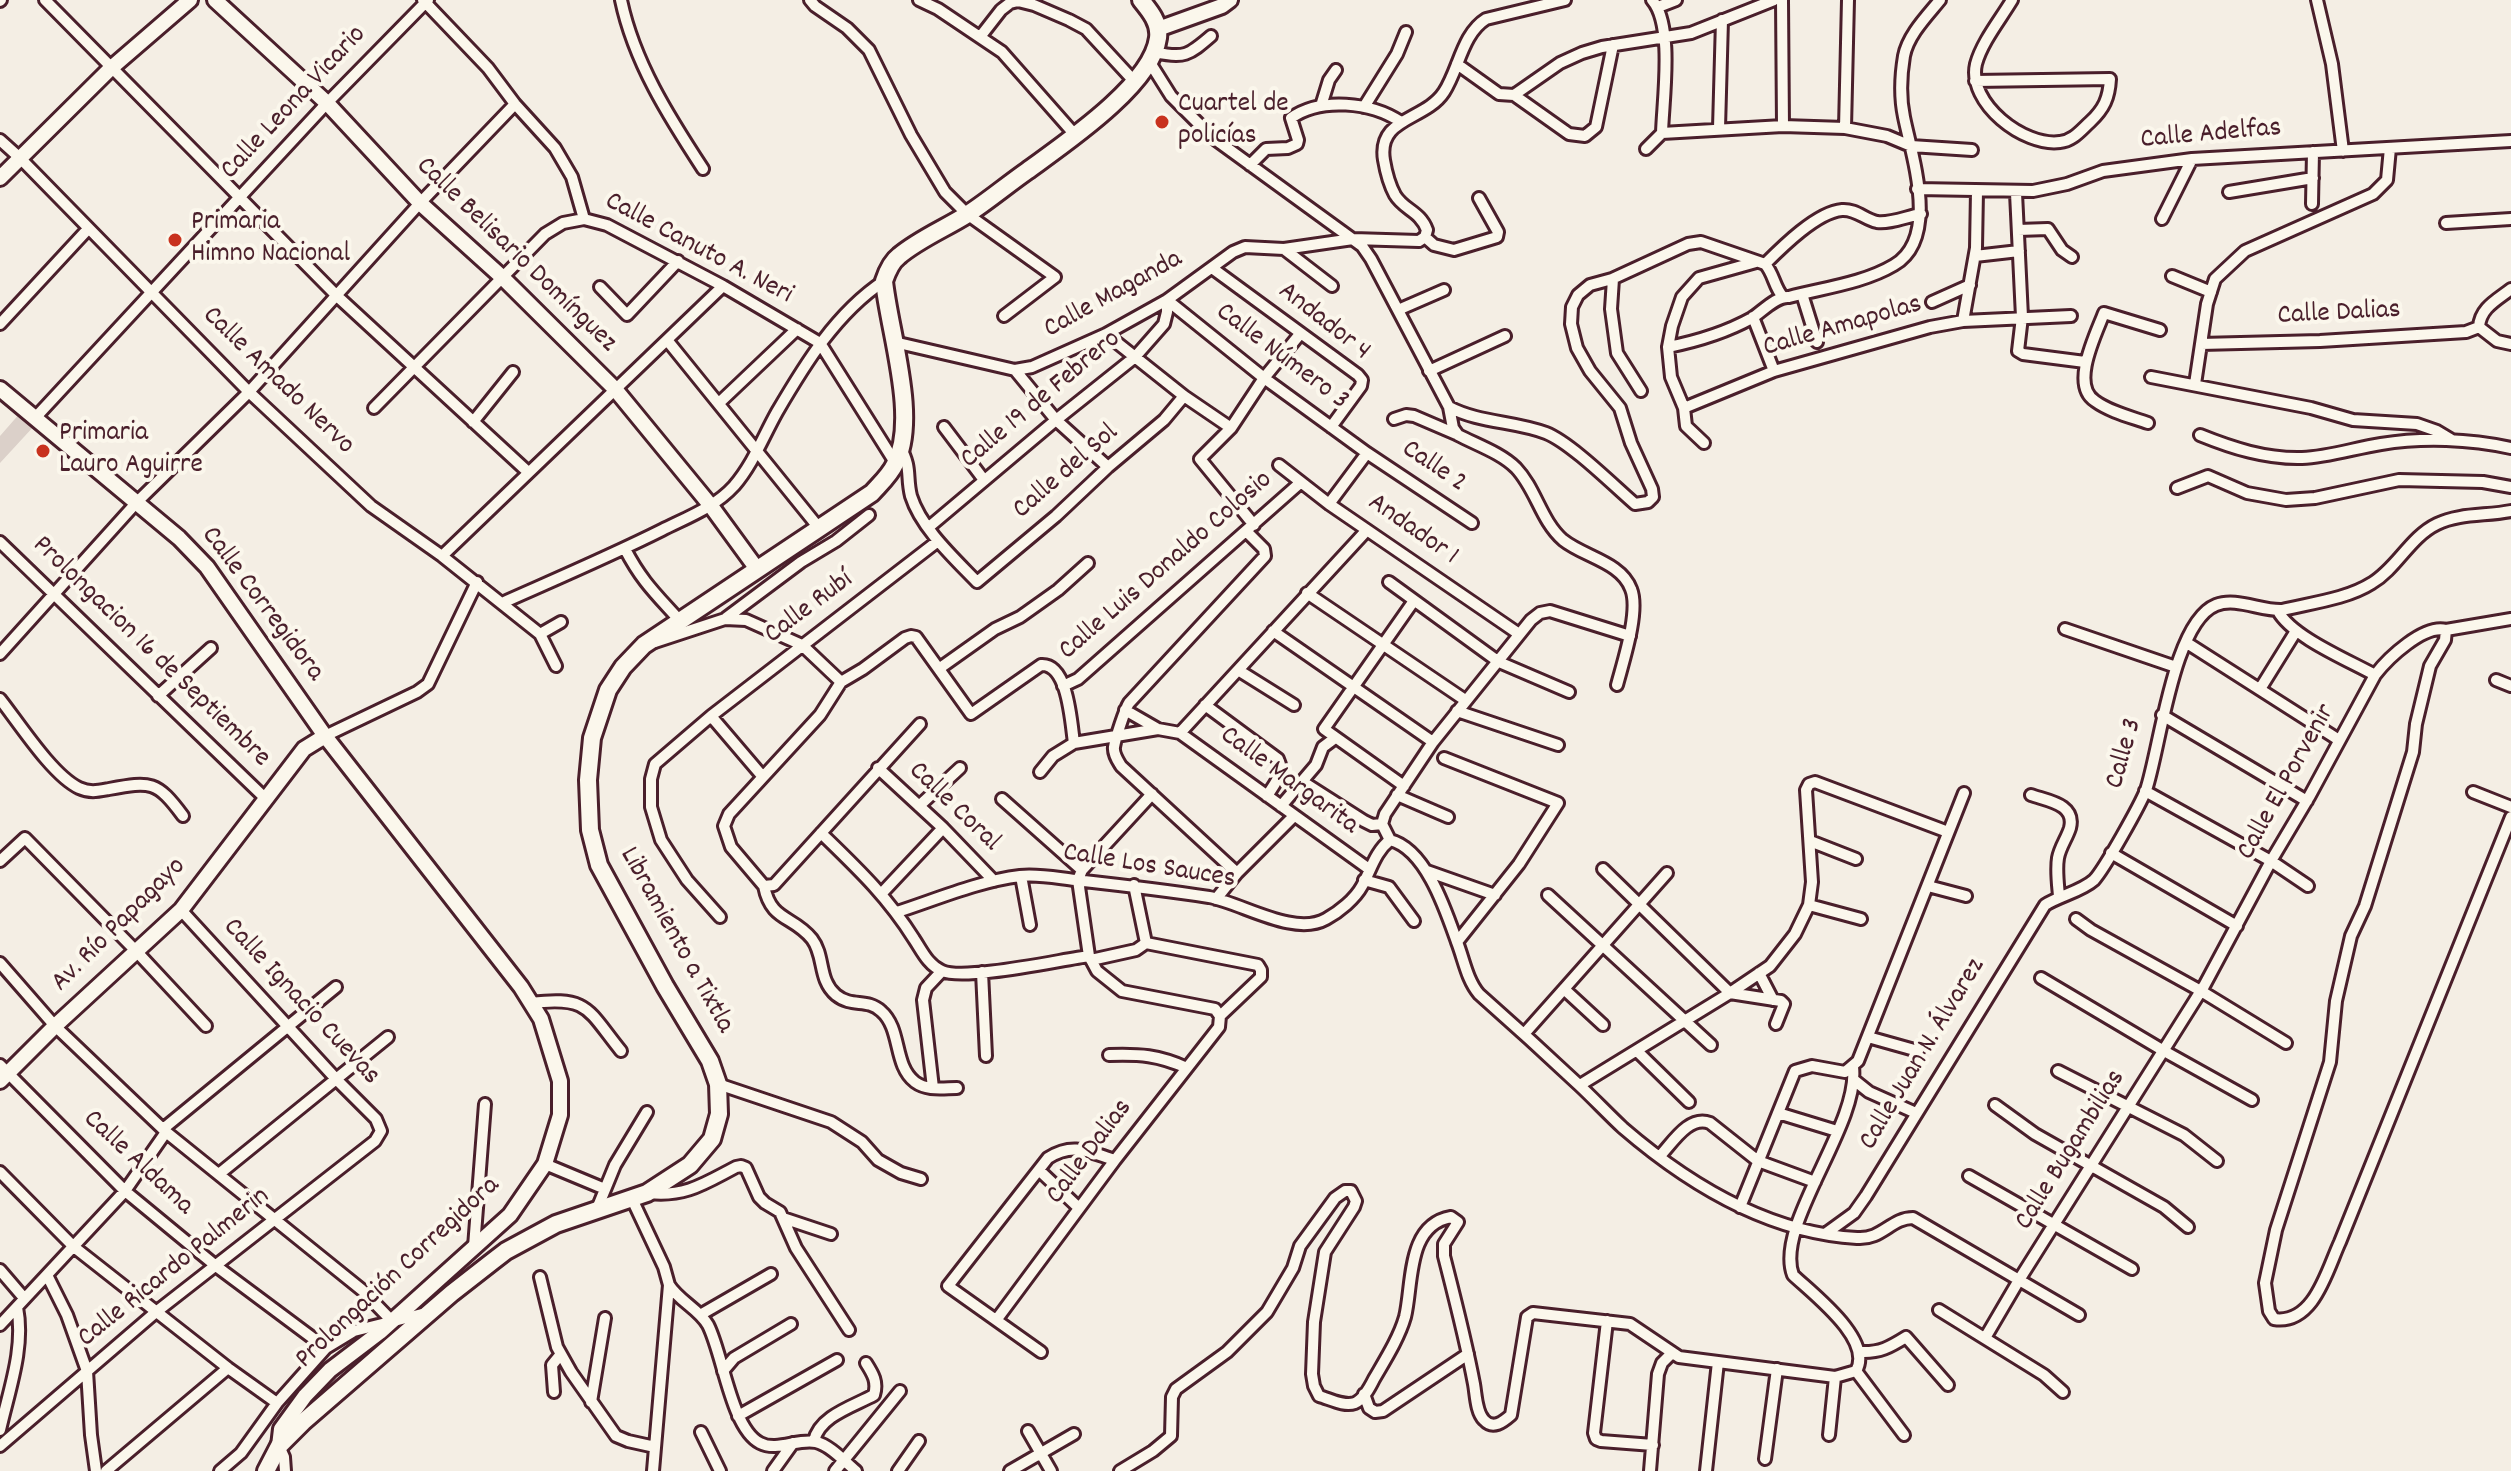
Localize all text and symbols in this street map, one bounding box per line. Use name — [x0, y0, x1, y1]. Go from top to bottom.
street label: Calle Leona Vicario — [215, 20, 375, 188]
place label: Cuartel de policías — [1178, 89, 1289, 155]
marker: Cuartel de policías — [1153, 113, 1171, 131]
street label: Calle Adelfas — [2139, 113, 2283, 159]
street label: Calle Belisario Domínguez — [407, 151, 623, 361]
street label: Calle Canuto A. Neri — [598, 186, 798, 314]
place label: Primaria Himno Nacional — [191, 207, 350, 273]
marker: Primaria Himno Nacional — [166, 231, 184, 249]
street label: Calle Maganda — [1039, 244, 1189, 348]
street label: Andador 4 — [1270, 276, 1376, 370]
street label: Calle Amapolas — [1760, 289, 1926, 367]
street label: Calle Dalias — [2277, 295, 2401, 335]
street label: Calle Número 3 — [1208, 297, 1354, 419]
street label: Calle Amado Nervo — [194, 301, 360, 463]
street label: Calle 19 de Febrero — [955, 324, 1129, 478]
place label: Primaria Lauro Aguirre — [59, 418, 203, 484]
street label: Calle del Sol — [1007, 418, 1127, 528]
street label: Calle 2 — [1394, 434, 1472, 502]
marker: Primaria Lauro Aguirre — [34, 442, 52, 460]
street label: Calle Luis Donaldo Colosio — [1053, 465, 1281, 669]
street label: Andador 1 — [1360, 488, 1464, 574]
street label: Calle Corregidora — [192, 521, 330, 689]
street label: Prolongacion 16 de Septiembre — [24, 530, 276, 776]
street label: Calle Rubí — [759, 565, 861, 653]
street label: Calle El Porvenir — [2231, 699, 2345, 867]
street label: Calle 3 — [2100, 715, 2152, 793]
street label: Calle Margarita — [1212, 720, 1364, 844]
street label: Calle Coral — [900, 756, 1006, 860]
street label: Calle Los Sauces — [1060, 838, 1238, 898]
street label: Libramiento a Tixtla — [610, 842, 740, 1040]
street label: Av. Río Papagayo — [46, 852, 194, 1000]
street label: Calle Ignacio Cuevas — [214, 913, 386, 1093]
street label: Calle Juan N. Álvarez — [1853, 953, 1995, 1157]
street label: Calle Bugambilias — [2009, 1065, 2135, 1237]
street label: Calle Dalias — [1040, 1094, 1142, 1212]
street label: Calle Aldama — [74, 1104, 200, 1224]
street label: Prolongación Corregidora — [290, 1171, 508, 1377]
street label: Calle Ricardo Palmerin — [72, 1181, 278, 1357]

